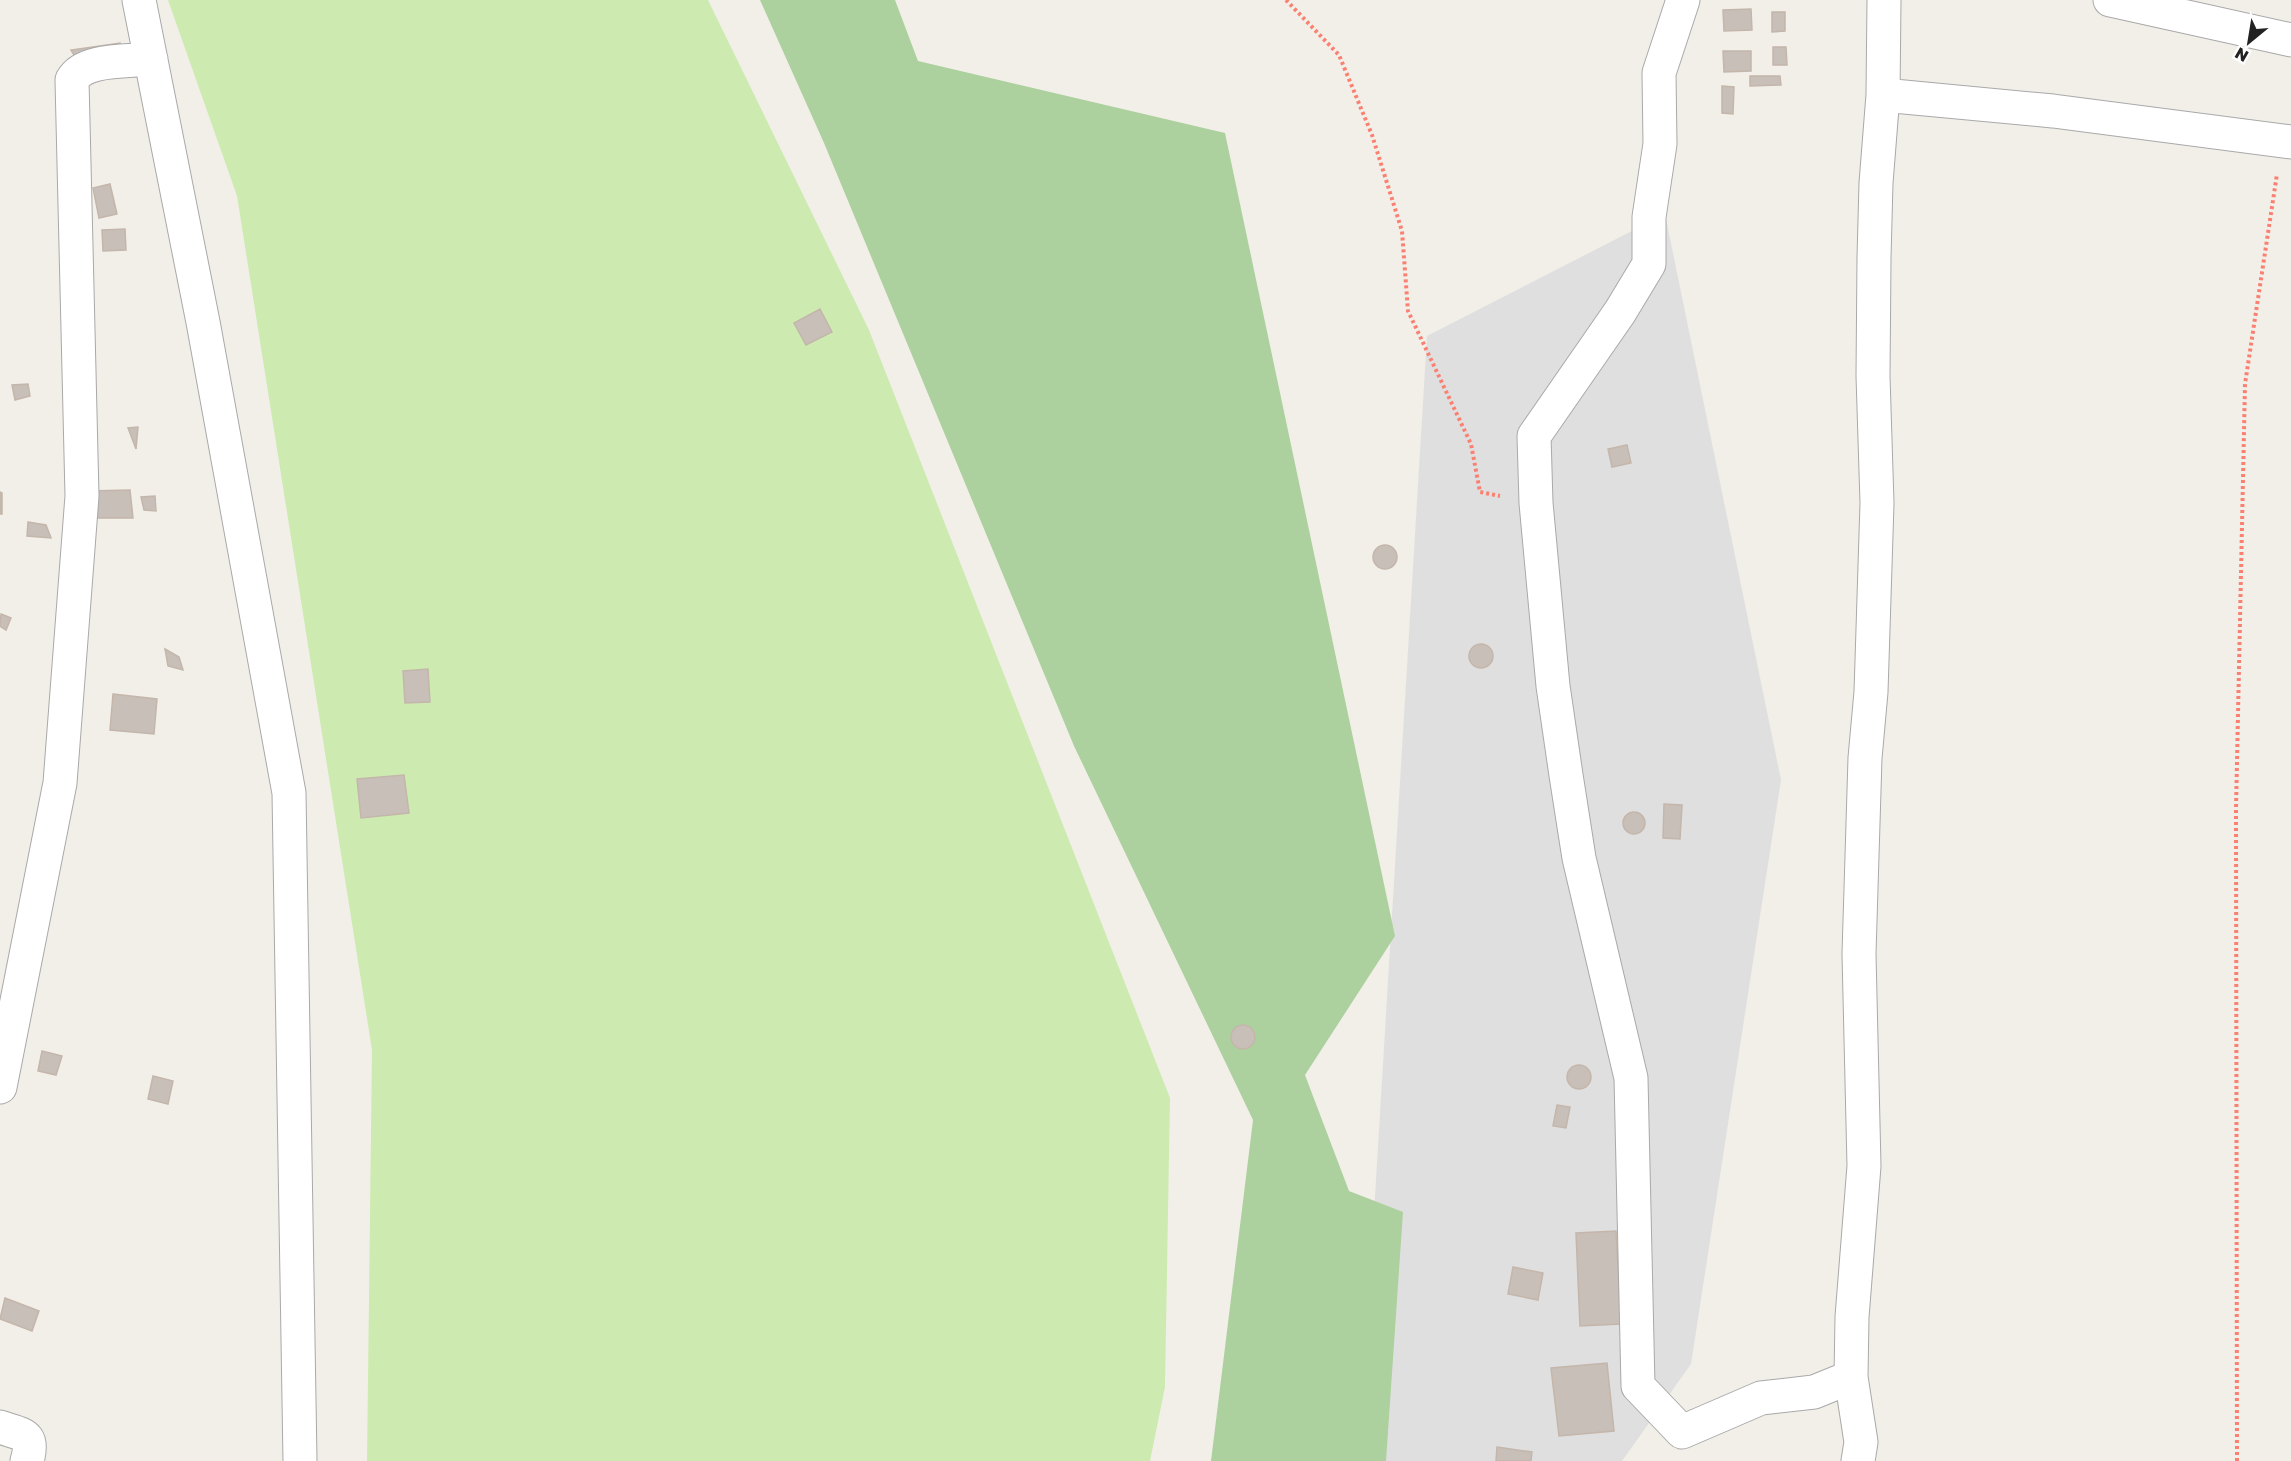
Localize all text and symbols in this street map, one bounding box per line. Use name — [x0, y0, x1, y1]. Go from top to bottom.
north arrow — [2219, 12, 2279, 72]
text: N — [2231, 43, 2252, 67]

